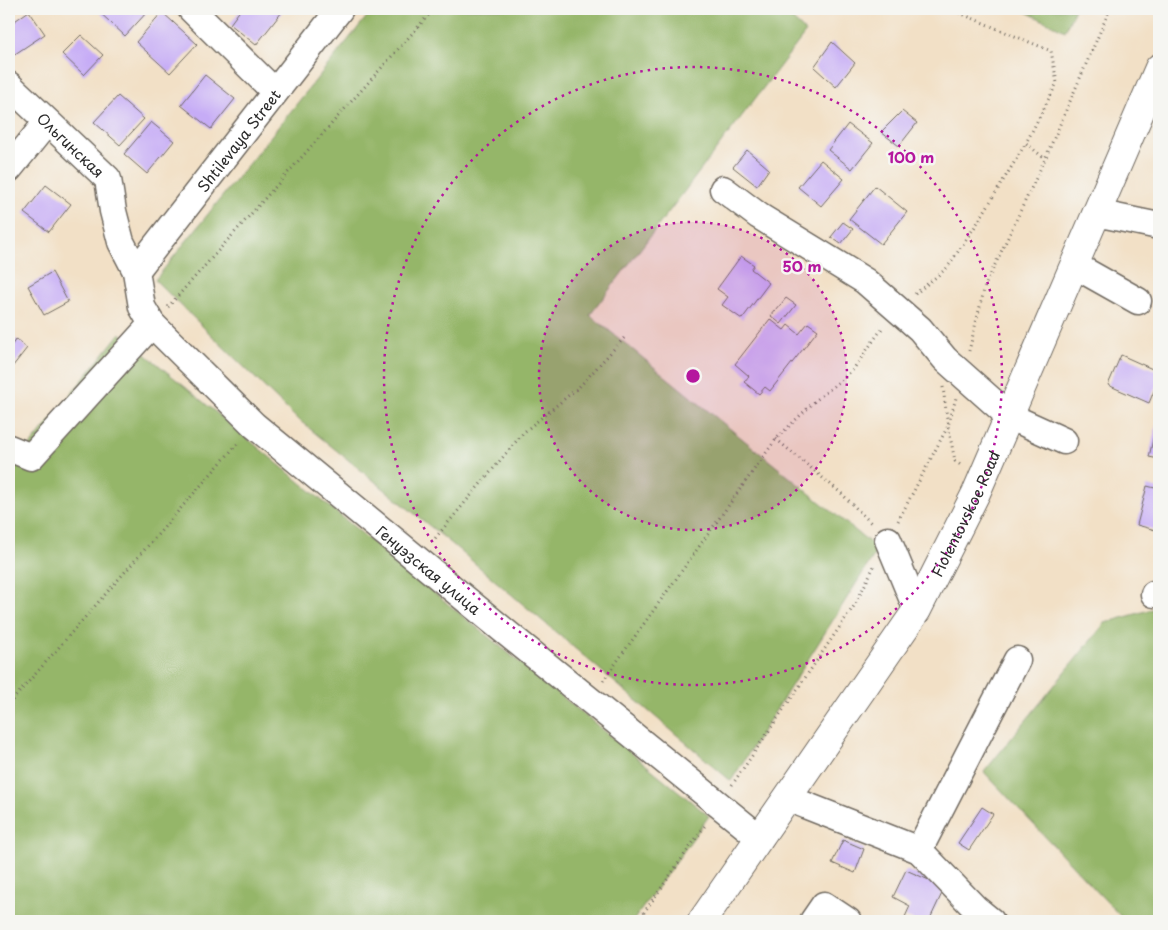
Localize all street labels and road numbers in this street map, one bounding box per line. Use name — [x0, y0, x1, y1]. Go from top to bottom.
street label: Shtilevaya Street — [191, 84, 285, 196]
street label: Ольгинская — [32, 106, 110, 182]
street label: Fiolentovskoe Road — [924, 447, 1005, 580]
street label: Генуэзская улица — [372, 519, 487, 620]

